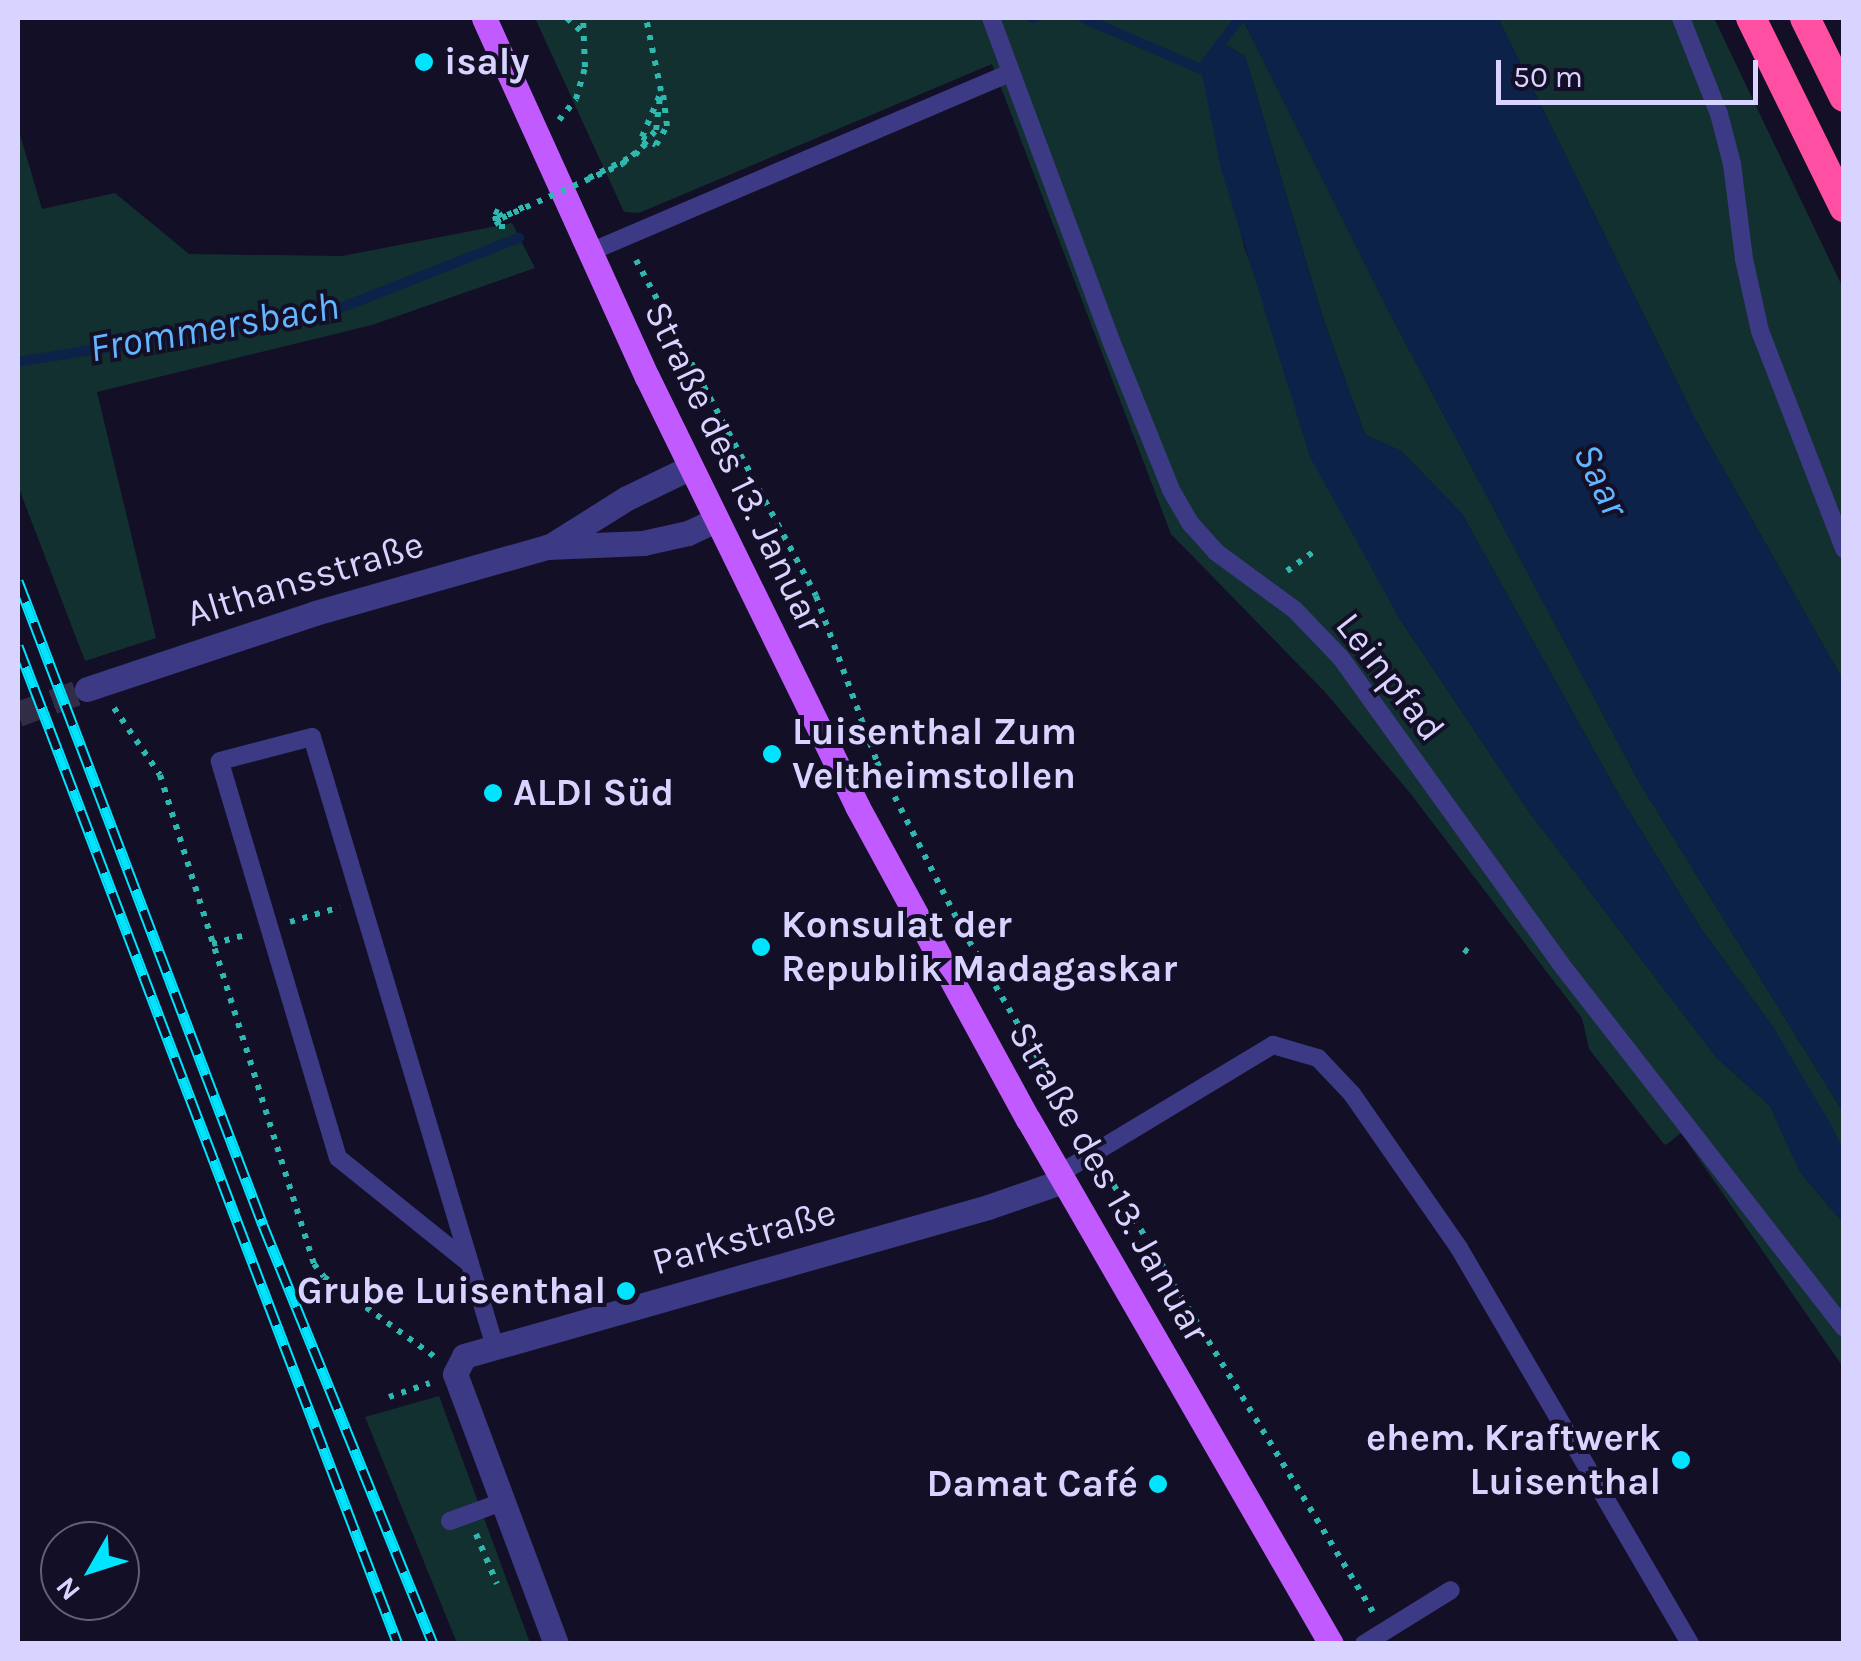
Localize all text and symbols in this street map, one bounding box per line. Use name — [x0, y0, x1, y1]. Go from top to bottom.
place label: isaly — [444, 39, 529, 85]
scale bar — [1501, 40, 1764, 102]
marker: isaly — [413, 51, 435, 73]
text: 50 m — [1513, 59, 1583, 95]
water label: Frommersbach — [86, 281, 342, 373]
street label: Straße des 13. Januar — [634, 294, 834, 640]
water label: Saar — [1563, 435, 1639, 525]
street label: Althansstraße — [181, 521, 429, 637]
street label: Leinpfad — [1326, 604, 1454, 750]
place label: Luisenthal Zum Veltheimstollen — [792, 709, 1077, 798]
marker: Luisenthal Zum Veltheimstollen — [761, 743, 783, 765]
place label: ALDI Süd — [513, 770, 674, 816]
marker: ALDI Süd — [482, 782, 504, 804]
place label: Konsulat der Republik Madagaskar — [781, 902, 1177, 992]
marker: Konsulat der Republik Madagaskar — [750, 936, 772, 958]
street label: Straße des 13. Januar — [999, 1014, 1219, 1350]
street label: Parkstraße — [647, 1189, 841, 1285]
place label: Grube Luisenthal — [297, 1268, 606, 1314]
marker: Grube Luisenthal — [615, 1280, 637, 1302]
place label: ehem. Kraftwerk Luisenthal — [1366, 1415, 1661, 1505]
marker: ehem. Kraftwerk Luisenthal — [1670, 1449, 1692, 1471]
place label: Damat Café — [926, 1461, 1138, 1507]
marker: Damat Café — [1147, 1473, 1169, 1495]
north arrow — [40, 1521, 140, 1621]
text: N — [49, 1571, 87, 1607]

